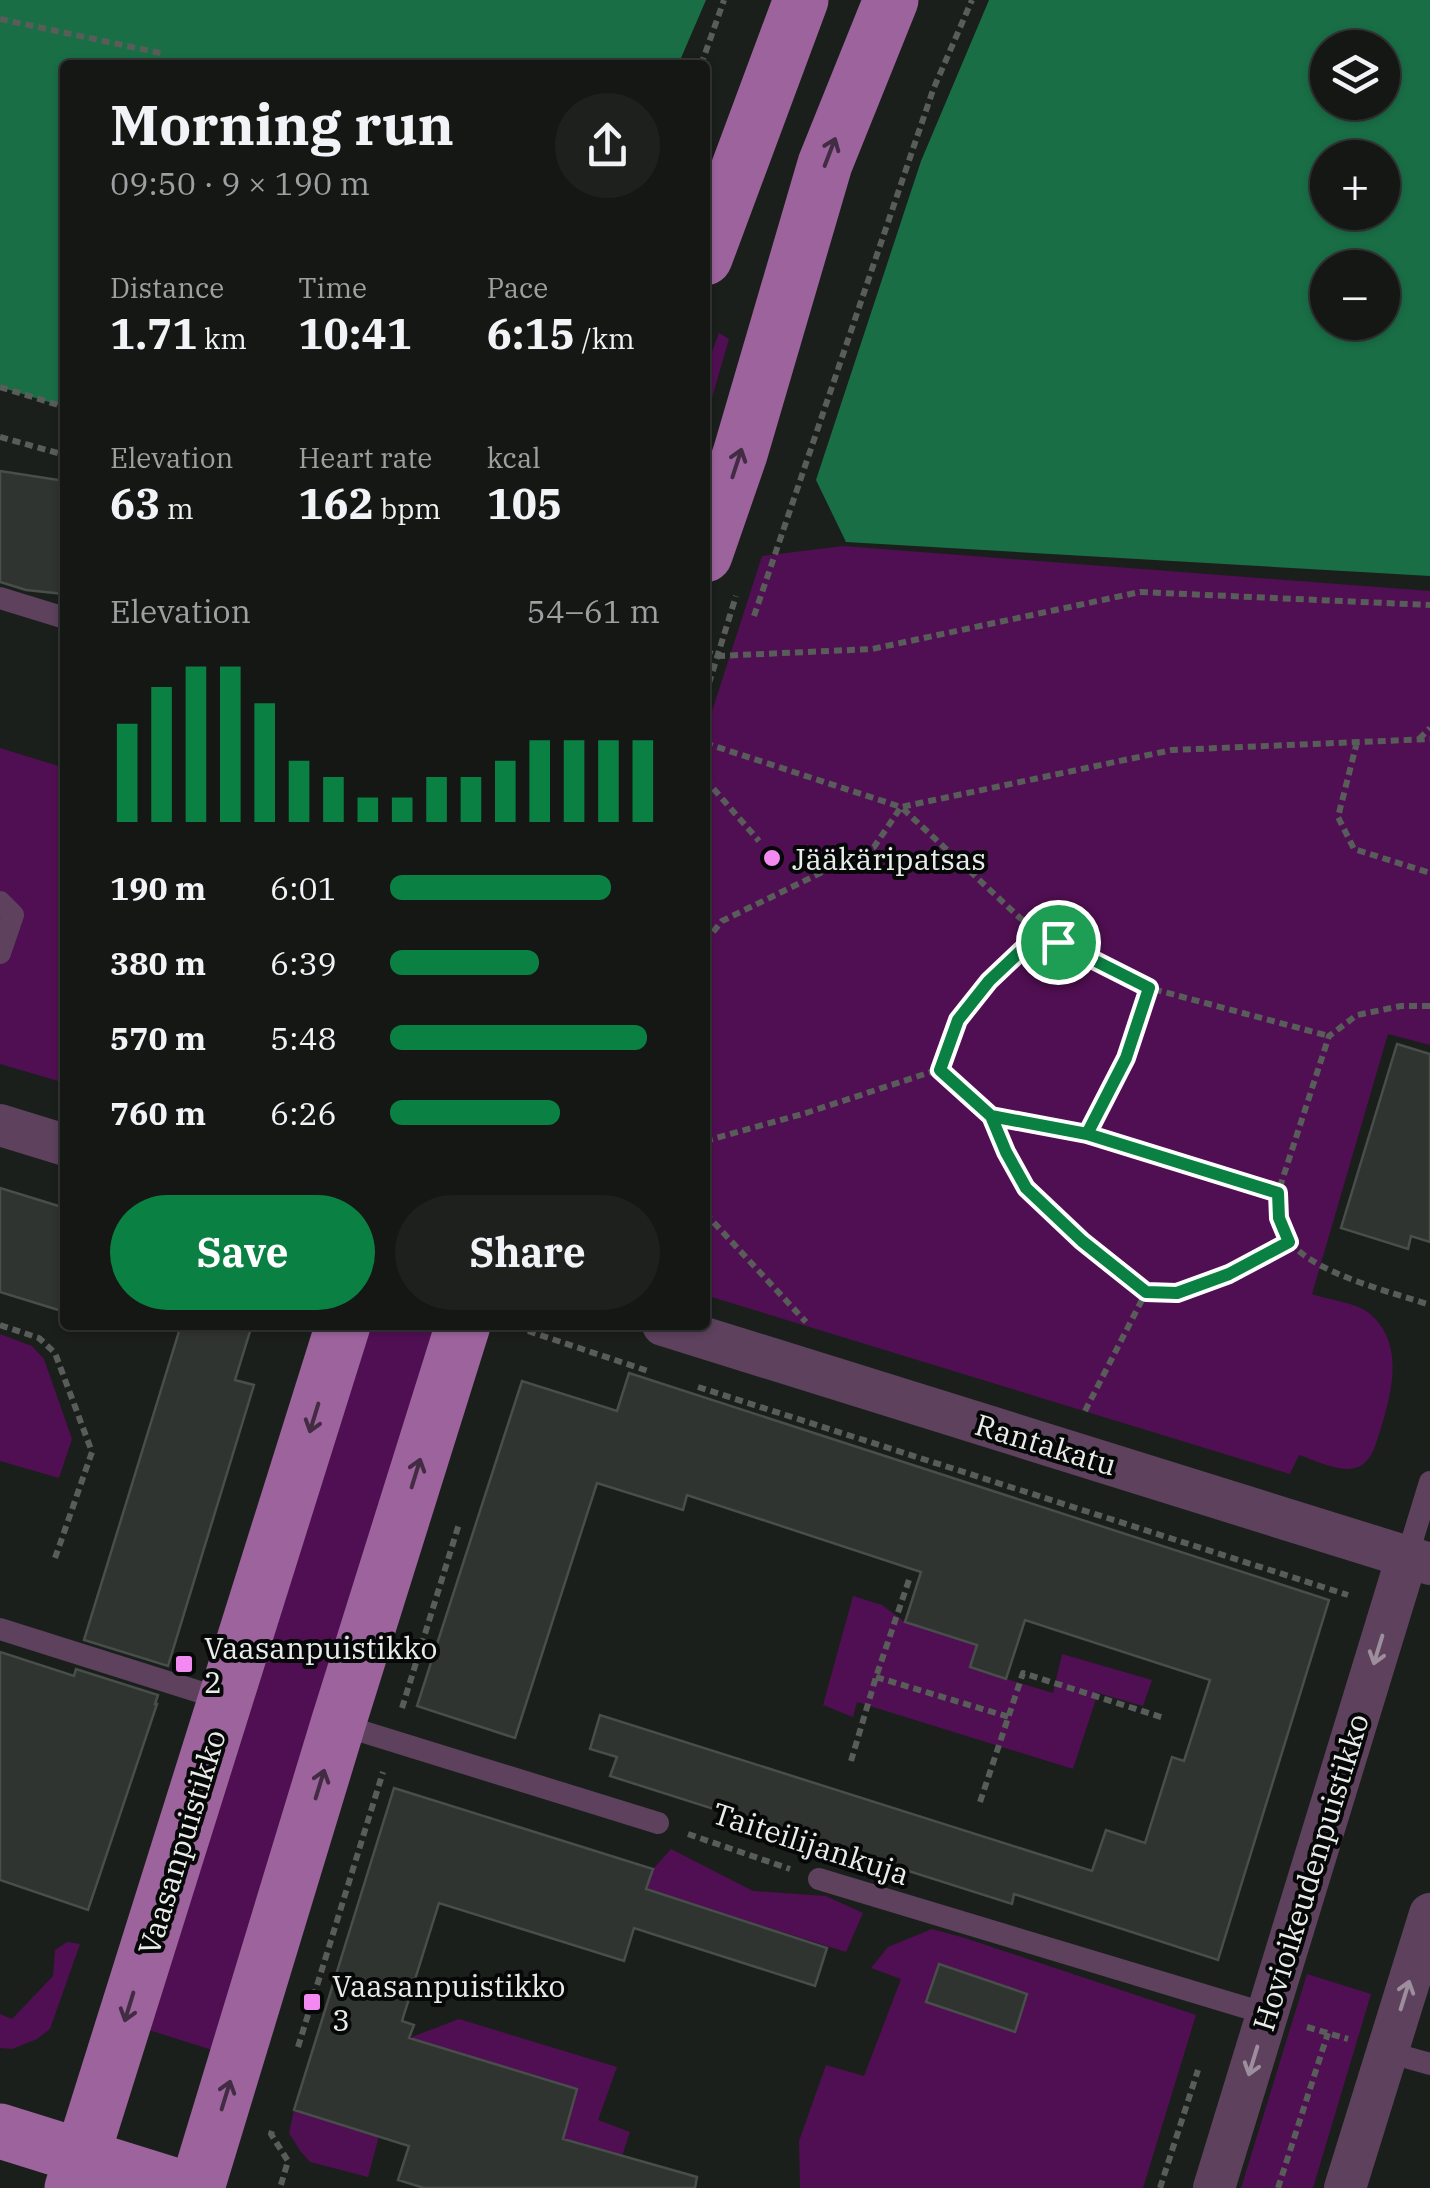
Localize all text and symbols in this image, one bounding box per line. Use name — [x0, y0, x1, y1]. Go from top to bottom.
map controls — [1310, 30, 1400, 340]
button: layers — [1310, 30, 1400, 120]
text: Morning run — [110, 89, 454, 160]
button: share — [555, 93, 660, 198]
one-way arrow — [823, 137, 841, 168]
button: + — [1310, 140, 1400, 230]
text: 09:50 · 9 × 190 m — [110, 162, 370, 204]
button: − — [1310, 250, 1400, 340]
text: Distance — [110, 269, 224, 306]
text: Time — [298, 269, 367, 306]
text: Pace — [487, 269, 548, 306]
text: 1.71 — [110, 306, 197, 361]
text: 10:41 — [298, 306, 412, 361]
text: 6:15 — [487, 306, 575, 361]
text: km — [197, 320, 247, 357]
text: /km — [575, 320, 635, 357]
text: Elevation — [110, 439, 233, 476]
text: Heart rate — [298, 439, 432, 476]
text: kcal — [487, 439, 541, 476]
one-way arrow — [729, 448, 747, 479]
text: 63 — [110, 476, 160, 531]
text: 162 — [298, 476, 374, 531]
text: 105 — [487, 476, 562, 531]
text: m — [160, 490, 194, 527]
text: bpm — [374, 490, 441, 527]
text: Elevation — [110, 590, 251, 632]
text: 54–61 m — [526, 590, 660, 632]
place label: Jääkäripatsas — [792, 839, 986, 878]
marker: Jääkäripatsas — [761, 847, 783, 869]
text: 190 m — [110, 867, 206, 909]
text: 6:01 — [270, 867, 337, 909]
pin — [1016, 900, 1101, 985]
icon: arrive — [1031, 915, 1086, 970]
text: 380 m — [110, 942, 206, 984]
text: 6:39 — [270, 942, 337, 984]
text: 570 m — [110, 1017, 206, 1059]
text: 5:48 — [270, 1017, 337, 1059]
text: 760 m — [110, 1092, 206, 1134]
text: 6:26 — [270, 1092, 337, 1134]
button: Save — [110, 1195, 375, 1310]
button: Share — [395, 1195, 660, 1310]
one-way arrow — [304, 1402, 322, 1433]
street label: Rantakatu — [971, 1404, 1121, 1484]
one-way arrow — [409, 1458, 427, 1490]
place label: Vaasanpuistikko 2 — [204, 1628, 437, 1701]
one-way arrow — [1368, 1633, 1386, 1665]
marker: Vaasanpuistikko 2 — [173, 1653, 195, 1675]
street label: Hovioikeudenpuistikko — [1243, 1709, 1377, 2035]
street label: Vaasanpuistikko — [128, 1725, 234, 1959]
one-way arrow — [312, 1769, 330, 1800]
street label: Taiteilijankuja — [708, 1793, 914, 1893]
place label: Vaasanpuistikko 3 — [332, 1966, 565, 2039]
one-way arrow — [1397, 1979, 1415, 2011]
one-way arrow — [119, 1991, 137, 2023]
marker: Vaasanpuistikko 3 — [301, 1991, 323, 2013]
one-way arrow — [1243, 2045, 1261, 2076]
one-way arrow — [218, 2080, 236, 2111]

